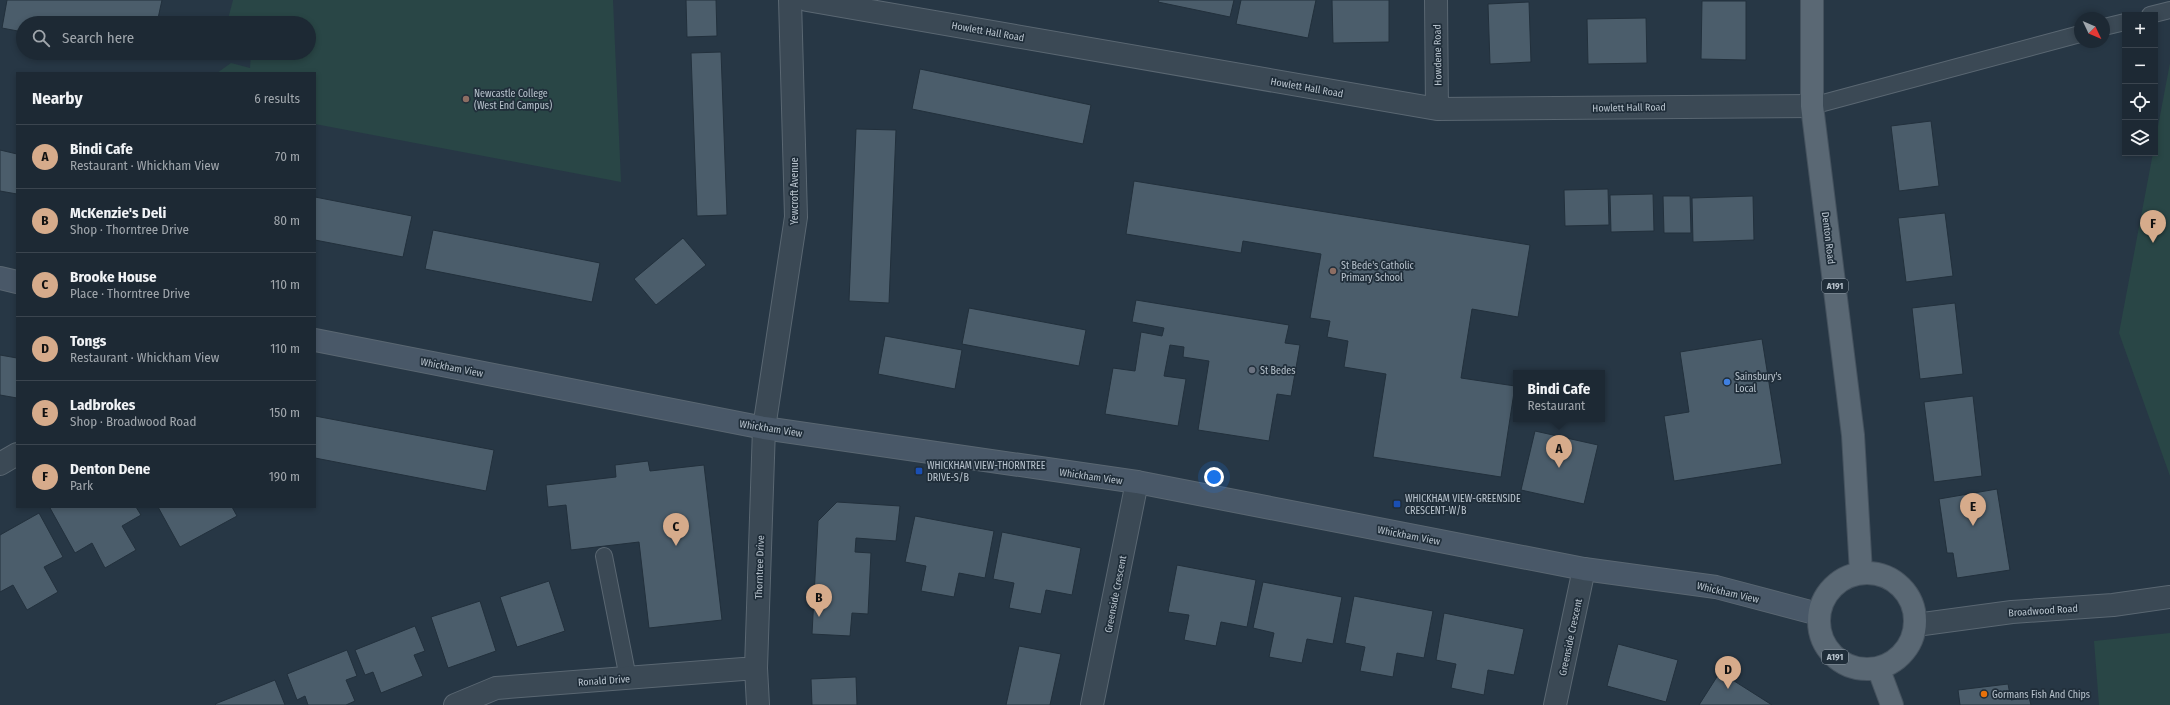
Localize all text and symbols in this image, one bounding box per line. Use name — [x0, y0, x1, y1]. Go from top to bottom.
north arrow — [2074, 12, 2110, 48]
map controls — [2122, 12, 2158, 156]
button: + — [2122, 12, 2158, 48]
search box — [16, 16, 316, 60]
street label: Howlett Hall Road — [951, 20, 1025, 44]
street label: Howdene Road — [1431, 24, 1445, 86]
icon: search — [30, 27, 52, 49]
text: Search here — [62, 29, 134, 47]
button: − — [2122, 48, 2158, 84]
street label: Howlett Hall Road — [1270, 76, 1344, 100]
button: locate — [2122, 84, 2158, 120]
text: Nearby — [32, 88, 83, 109]
place label: Newcastle College (West End Campus) — [474, 88, 552, 112]
text: 6 results — [254, 91, 300, 106]
marker: Newcastle College (West End Campus) — [461, 94, 471, 104]
street label: Howlett Hall Road — [1592, 101, 1666, 115]
button: layers — [2122, 120, 2158, 156]
text: Bindi Cafe — [70, 140, 133, 158]
text: A — [41, 149, 49, 164]
text: 70 m — [275, 149, 300, 164]
street label: Yewcroft Avenue — [789, 157, 801, 225]
text: Restaurant · Whickham View — [70, 158, 219, 173]
text: McKenzie's Deli — [70, 204, 166, 222]
pin: F — [2140, 210, 2166, 243]
street label: Denton Road — [1819, 211, 1837, 265]
text: B — [41, 213, 49, 228]
text: 80 m — [274, 213, 300, 228]
text: Shop · Thorntree Drive — [70, 222, 189, 237]
place label: St Bede's Catholic Primary School — [1341, 260, 1415, 284]
marker: St Bede's Catholic Primary School — [1328, 266, 1338, 276]
text: Brooke House — [70, 268, 157, 286]
text: C — [42, 277, 48, 292]
text: 110 m — [270, 277, 300, 292]
road number: A191 — [1822, 279, 1848, 293]
text: Place · Thorntree Drive — [70, 286, 190, 301]
text: Tongs — [70, 332, 106, 350]
text: D — [41, 341, 49, 356]
text: 110 m — [270, 341, 300, 356]
text: Restaurant · Whickham View — [70, 350, 219, 365]
street label: Whickham View — [419, 356, 485, 380]
marker: St Bedes — [1247, 365, 1257, 375]
place label: St Bedes — [1260, 365, 1296, 377]
popup — [1513, 370, 1605, 422]
place label: Sainsbury's Local — [1735, 371, 1782, 395]
marker: Sainsbury's Local — [1722, 377, 1732, 387]
text: Bindi Cafe — [1528, 380, 1590, 398]
text: Ladbrokes — [70, 396, 135, 414]
text: Restaurant — [1528, 398, 1585, 413]
text: E — [42, 405, 48, 420]
text: 150 m — [269, 405, 300, 420]
text: Shop · Broadwood Road — [70, 414, 196, 429]
street label: Whickham View — [739, 418, 804, 440]
pin: A — [1546, 435, 1572, 468]
text: Denton Dene — [70, 460, 150, 478]
place label: WHICKHAM VIEW-THORNTREE DRIVE-S/B — [927, 460, 1046, 484]
marker: WHICKHAM VIEW-THORNTREE DRIVE-S/B — [914, 466, 924, 476]
street label: Whickham View — [1059, 467, 1124, 487]
your location — [1204, 467, 1224, 487]
text: F — [42, 469, 48, 484]
text: 190 m — [269, 469, 300, 484]
text: Park — [70, 478, 93, 493]
place label: WHICKHAM VIEW-GREENSIDE CRESCENT-W/B — [1405, 493, 1521, 517]
pin: E — [1960, 493, 1986, 526]
marker: WHICKHAM VIEW-GREENSIDE CRESCENT-W/B — [1392, 499, 1402, 509]
pin: C — [663, 513, 689, 546]
street label: Whickham View — [1376, 524, 1442, 548]
street label: Thorntree Drive — [753, 535, 767, 599]
street label: Greenside Crescent — [1103, 554, 1129, 634]
street label: Whickham View — [1695, 580, 1761, 606]
pin: B — [806, 584, 832, 617]
street label: Greenside Crescent — [1557, 597, 1585, 677]
street label: Broadwood Road — [2008, 603, 2078, 619]
road number: A191 — [1822, 650, 1848, 664]
pin: D — [1715, 656, 1741, 689]
street label: Ronald Drive — [578, 673, 631, 689]
marker: Gormans Fish And Chips — [1979, 689, 1989, 699]
place label: Gormans Fish And Chips — [1992, 689, 2090, 701]

